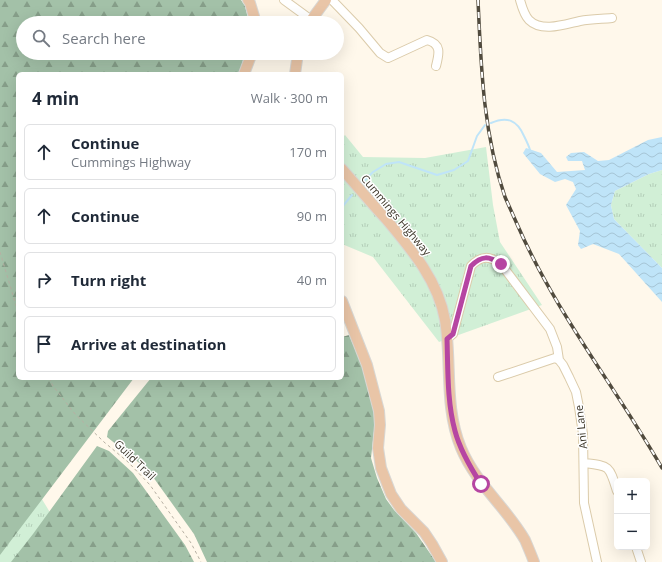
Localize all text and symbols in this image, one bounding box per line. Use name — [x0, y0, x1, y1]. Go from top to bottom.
search box — [16, 16, 344, 60]
icon: search — [30, 27, 52, 49]
text: Search here — [62, 28, 146, 48]
text: 4 min — [32, 87, 79, 110]
text: Walk · 300 m — [251, 89, 328, 107]
text: Continue — [71, 133, 139, 153]
icon: ahead — [33, 141, 55, 163]
text: 170 m — [289, 143, 327, 161]
text: Cummings Highway — [71, 153, 191, 171]
street label: Cummings Highway — [358, 171, 435, 259]
icon: ahead — [33, 205, 55, 227]
text: Continue — [71, 206, 139, 226]
text: 90 m — [297, 207, 327, 225]
route end — [492, 255, 510, 273]
icon: right — [33, 269, 55, 291]
text: Turn right — [71, 270, 146, 290]
text: 40 m — [297, 271, 327, 289]
icon: arrive — [33, 333, 55, 355]
text: Arrive at destination — [71, 334, 226, 354]
street label: Ani Lane — [571, 404, 590, 450]
street label: Guild Trail — [111, 436, 159, 483]
route start — [472, 475, 490, 493]
map controls — [614, 478, 650, 550]
button: + — [614, 478, 650, 514]
button: − — [614, 514, 650, 550]

